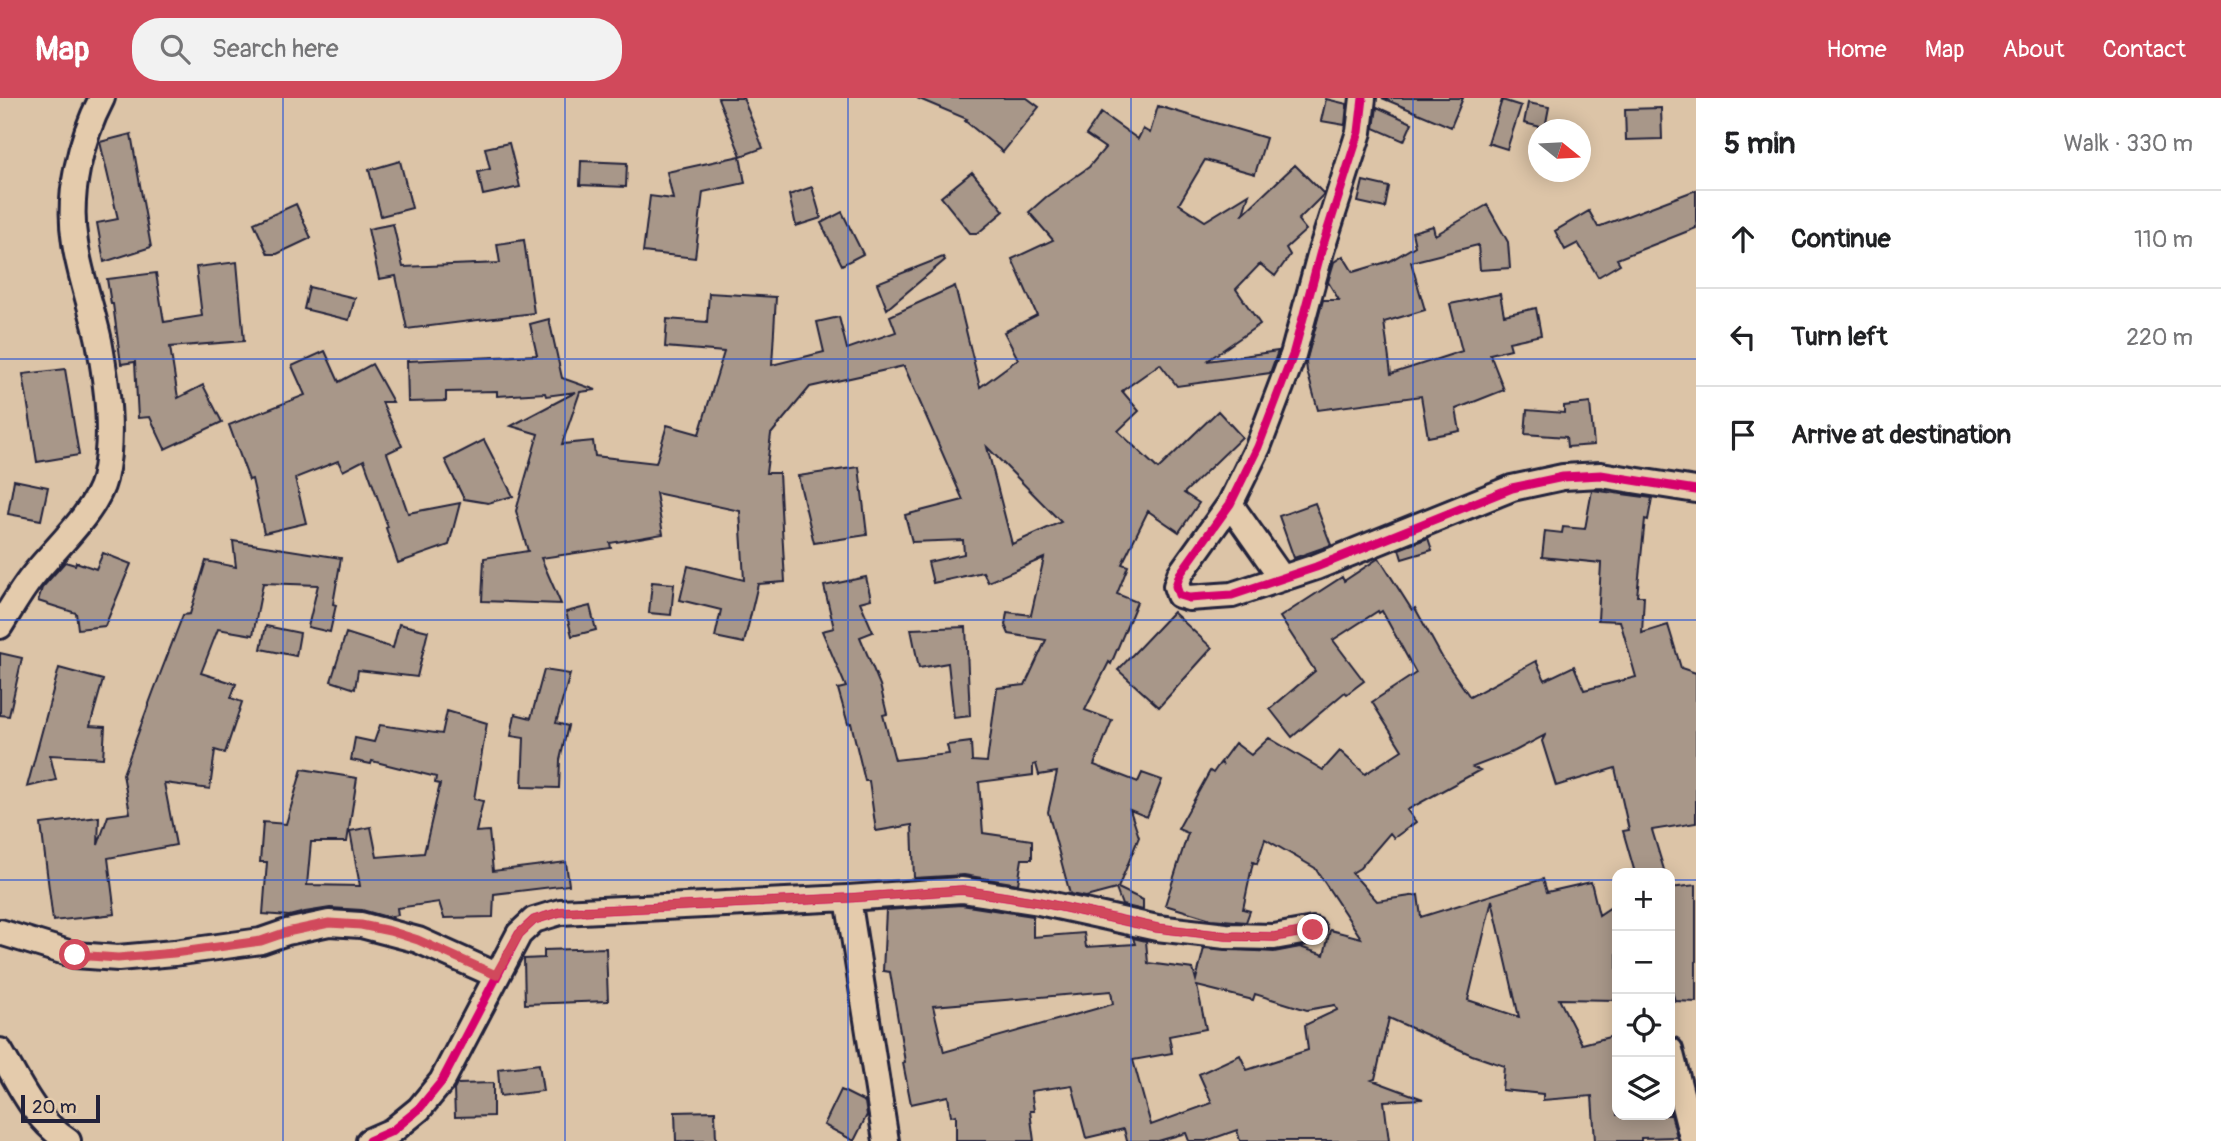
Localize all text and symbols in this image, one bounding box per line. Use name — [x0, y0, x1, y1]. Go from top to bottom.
search box — [132, 18, 622, 81]
text: Map — [35, 29, 90, 70]
icon: search — [156, 30, 194, 68]
text: Search here — [212, 33, 339, 65]
text: Home — [1826, 35, 1887, 64]
text: Map — [1925, 35, 1965, 64]
text: About — [2003, 35, 2065, 64]
text: Contact — [2103, 35, 2186, 64]
north arrow — [1528, 119, 1591, 182]
text: 5 min — [1724, 125, 1795, 162]
text: Walk · 330 m — [2063, 129, 2193, 158]
icon: ahead — [1724, 220, 1762, 258]
text: Continue — [1791, 223, 1891, 255]
text: 110 m — [2134, 225, 2193, 254]
icon: left — [1724, 318, 1762, 356]
text: Turn left — [1791, 321, 1887, 353]
text: 220 m — [2126, 323, 2193, 352]
icon: arrive — [1724, 416, 1762, 454]
text: Arrive at destination — [1791, 419, 2011, 451]
map controls — [1612, 868, 1675, 1120]
button: + — [1612, 868, 1675, 931]
route end — [1297, 914, 1328, 945]
button: − — [1612, 931, 1675, 994]
route start — [59, 939, 90, 970]
button: locate — [1612, 994, 1675, 1057]
button: layers — [1612, 1057, 1675, 1120]
scale bar — [21, 1092, 100, 1124]
text: 20 m — [32, 1095, 77, 1119]

